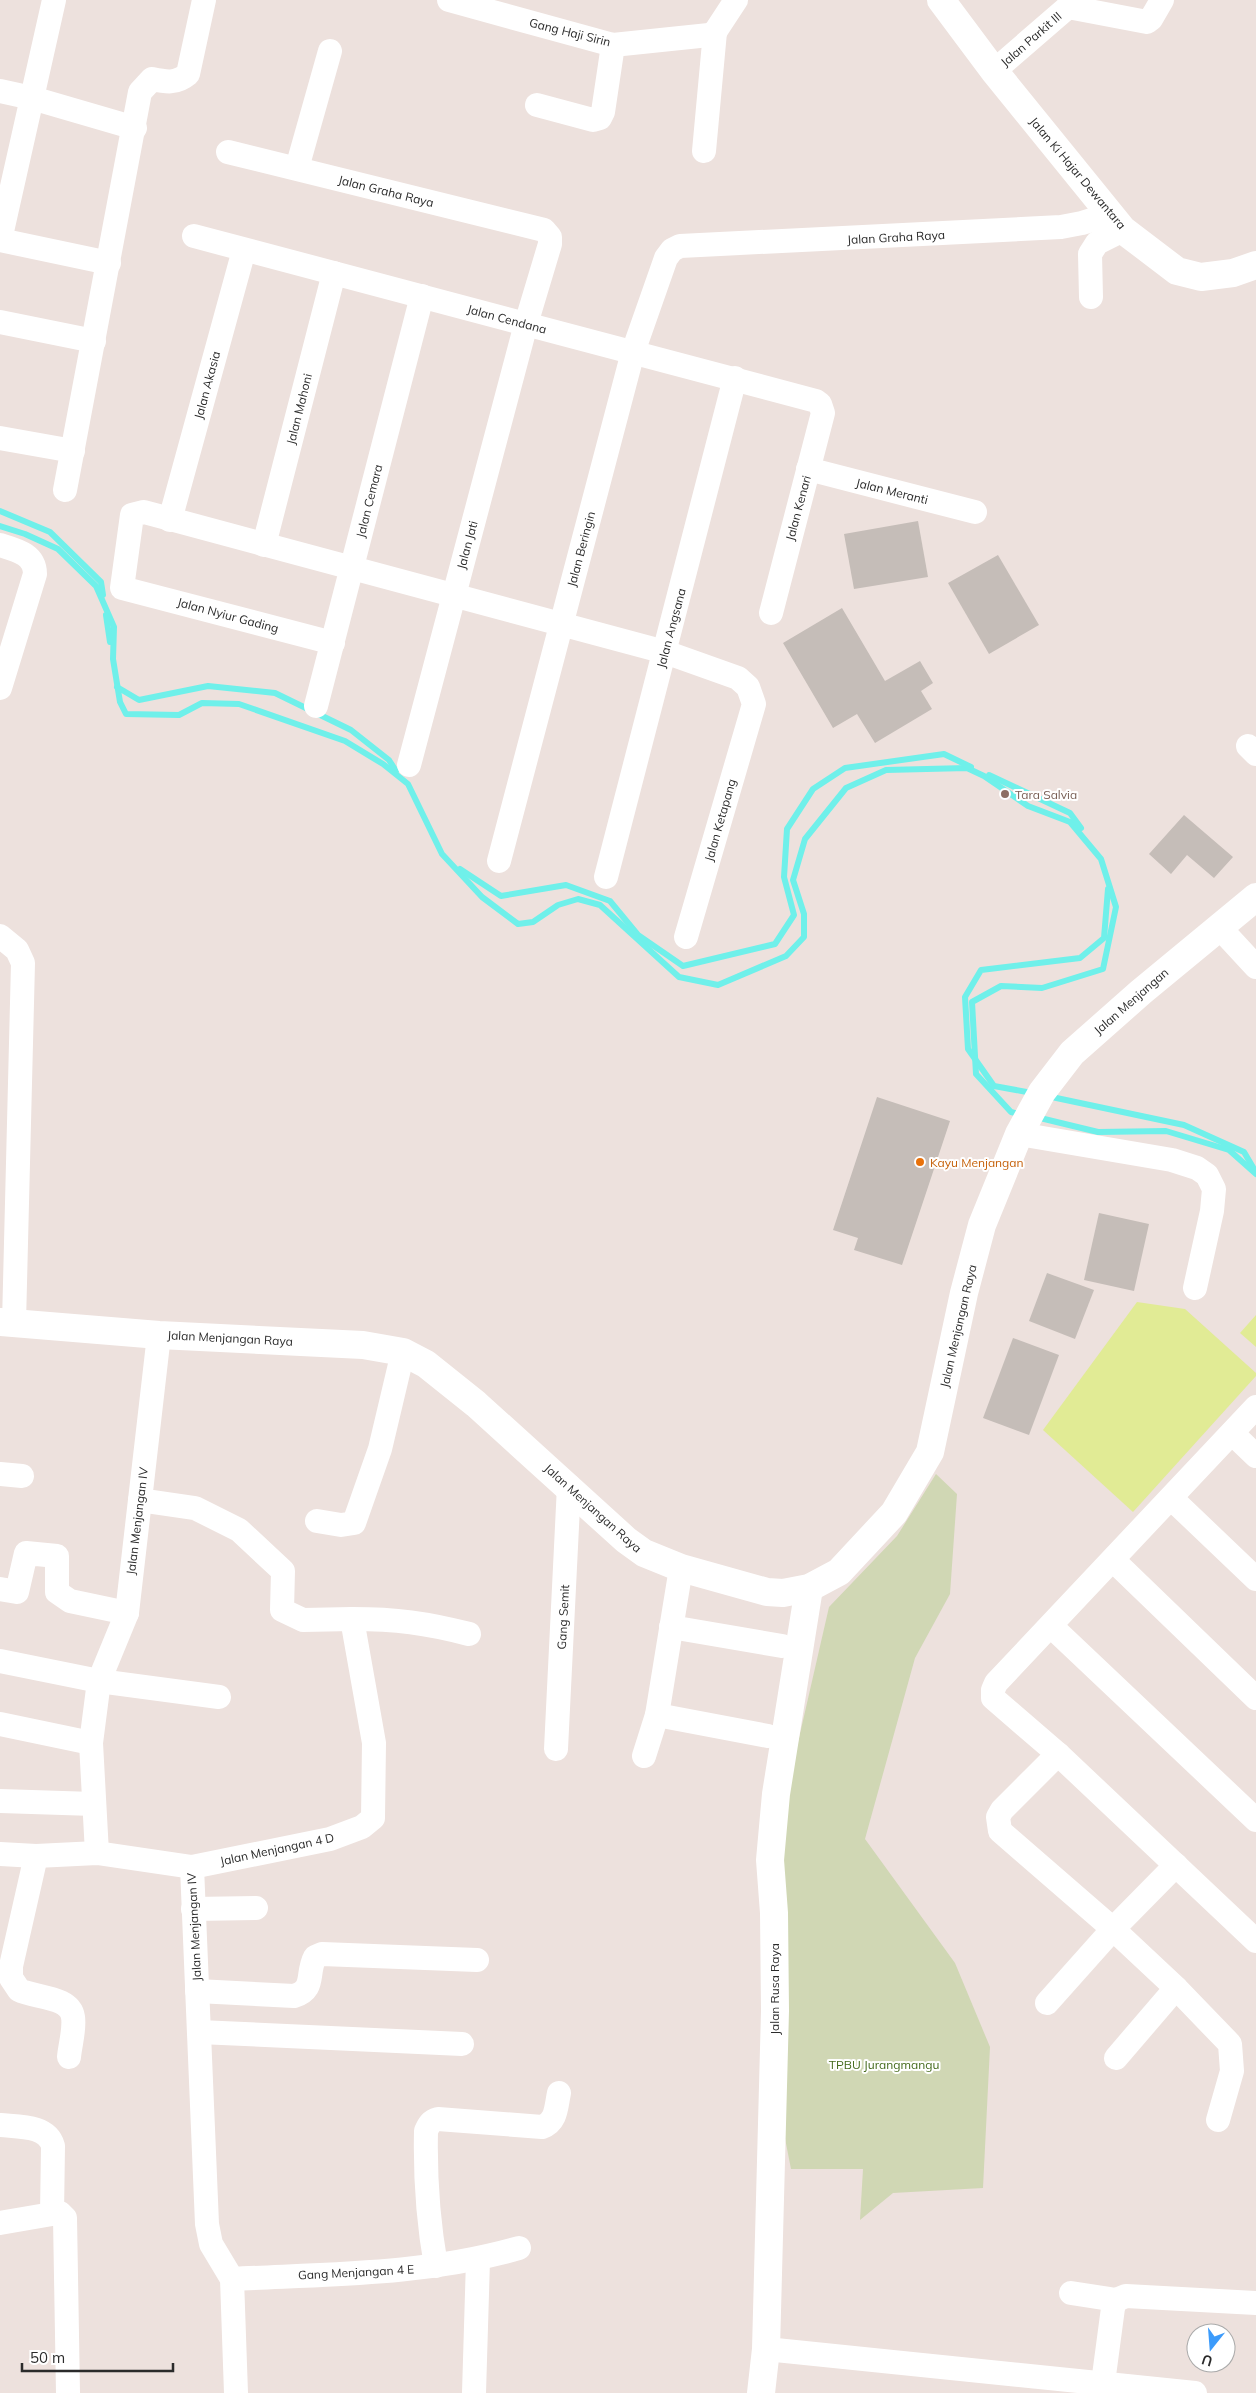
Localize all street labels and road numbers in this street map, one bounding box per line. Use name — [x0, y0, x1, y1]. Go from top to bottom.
street label: Jalan Parkit III — [997, 8, 1065, 70]
street label: Gang Haji Sirin — [528, 15, 612, 49]
street label: Jalan Ki Hajar Dewantara — [1027, 114, 1129, 232]
street label: Jalan Graha Raya — [337, 172, 435, 210]
street label: Jalan Graha Raya — [847, 227, 945, 247]
street label: Jalan Cendana — [466, 301, 548, 337]
street label: Jalan Akasia — [191, 349, 223, 421]
street label: Jalan Mahoni — [283, 372, 315, 446]
street label: Jalan Cemara — [353, 463, 385, 539]
street label: Jalan Kenari — [782, 474, 814, 542]
street label: Jalan Meranti — [854, 475, 930, 507]
street label: Jalan Beringin — [564, 510, 598, 588]
street label: Jalan Jati — [453, 519, 481, 571]
street label: Jalan Angsana — [653, 587, 689, 669]
street label: Jalan Nyiur Gading — [176, 594, 280, 636]
street label: Jalan Ketapang — [701, 777, 739, 863]
street label: Jalan Menjangan — [1091, 965, 1171, 1037]
street label: Jalan Menjangan Raya — [937, 1263, 979, 1389]
street label: Jalan Menjangan Raya — [167, 1327, 293, 1349]
street label: Jalan Menjangan Raya — [541, 1460, 645, 1556]
street label: Jalan Menjangan IV — [123, 1466, 151, 1576]
street label: Gang Semit — [554, 1584, 572, 1650]
street label: Jalan Menjangan 4 D — [219, 1830, 335, 1868]
street label: Jalan Menjangan IV — [184, 1872, 204, 1982]
street label: Jalan Rusa Raya — [767, 1943, 782, 2035]
street label: Gang Menjangan 4 E — [298, 2261, 414, 2283]

